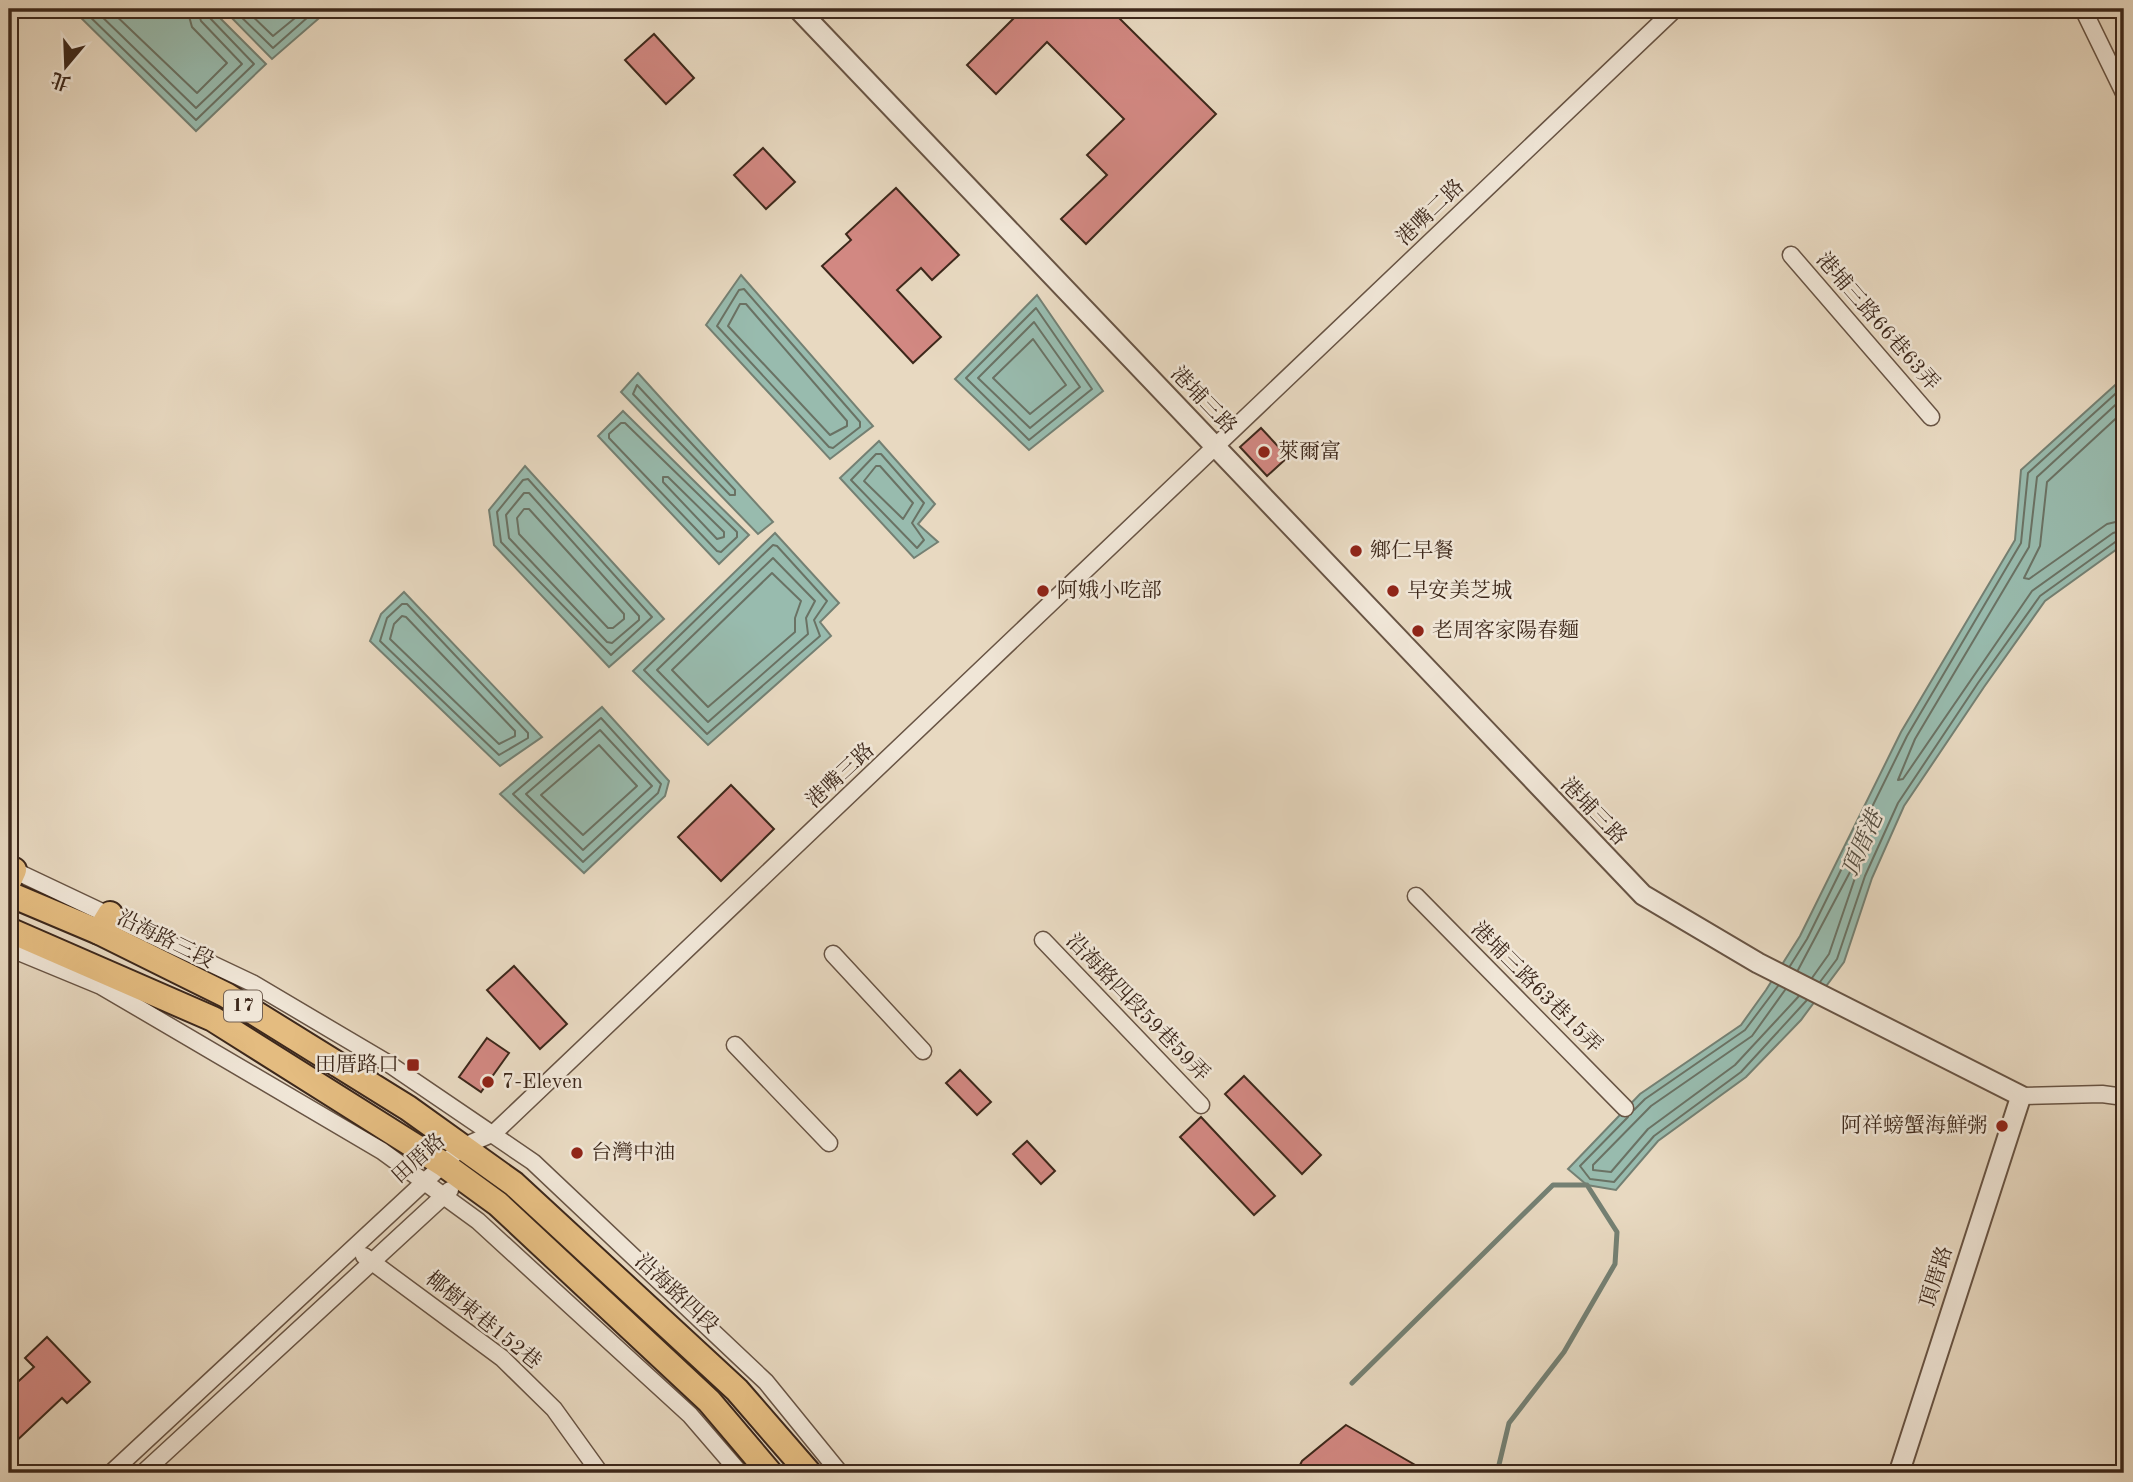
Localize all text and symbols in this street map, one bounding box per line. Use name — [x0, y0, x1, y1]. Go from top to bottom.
north arrow — [32, 32, 102, 102]
text: 北 — [49, 68, 73, 94]
street label: 港嘴二路 — [1392, 175, 1469, 250]
street label: 港埔三路66巷63弄 — [1812, 248, 1944, 395]
street label: 港埔三路 — [1166, 362, 1241, 439]
place label: 萊爾富 — [1278, 440, 1341, 463]
marker: 萊爾富 — [1256, 444, 1272, 460]
place label: 鄉仁早餐 — [1370, 539, 1454, 562]
marker: 鄉仁早餐 — [1348, 543, 1364, 559]
place label: 阿娥小吃部 — [1057, 579, 1162, 602]
place label: 早安美芝城 — [1407, 579, 1512, 602]
marker: 阿娥小吃部 — [1035, 583, 1051, 599]
marker: 早安美芝城 — [1385, 583, 1401, 599]
place label: 老周客家陽春麵 — [1432, 619, 1579, 642]
marker: 老周客家陽春麵 — [1410, 623, 1426, 639]
street label: 港嘴三路 — [802, 738, 879, 812]
street label: 港埔三路 — [1556, 773, 1631, 850]
water label: 頂厝港 — [1837, 804, 1889, 880]
street label: 沿海路三段 — [113, 906, 218, 972]
street label: 港埔三路63巷15弄 — [1467, 917, 1607, 1057]
street label: 沿海路四段59巷59弄 — [1061, 929, 1214, 1086]
road number: 17 — [224, 990, 262, 1022]
place label: 田厝路口 — [315, 1053, 399, 1076]
marker: 田厝路口 — [405, 1057, 421, 1073]
place label: 7-Eleven — [502, 1072, 583, 1093]
marker: 7-Eleven — [480, 1074, 496, 1090]
place label: 阿祥螃蟹海鮮粥 — [1841, 1114, 1988, 1137]
marker: 阿祥螃蟹海鮮粥 — [1994, 1118, 2010, 1134]
street label: 田厝路 — [387, 1129, 449, 1188]
place label: 台灣中油 — [591, 1141, 675, 1164]
marker: 台灣中油 — [569, 1145, 585, 1161]
street label: 頂厝路 — [1915, 1243, 1957, 1310]
street label: 沿海路四段 — [630, 1249, 723, 1337]
street label: 椰樹東巷152巷 — [421, 1267, 546, 1374]

